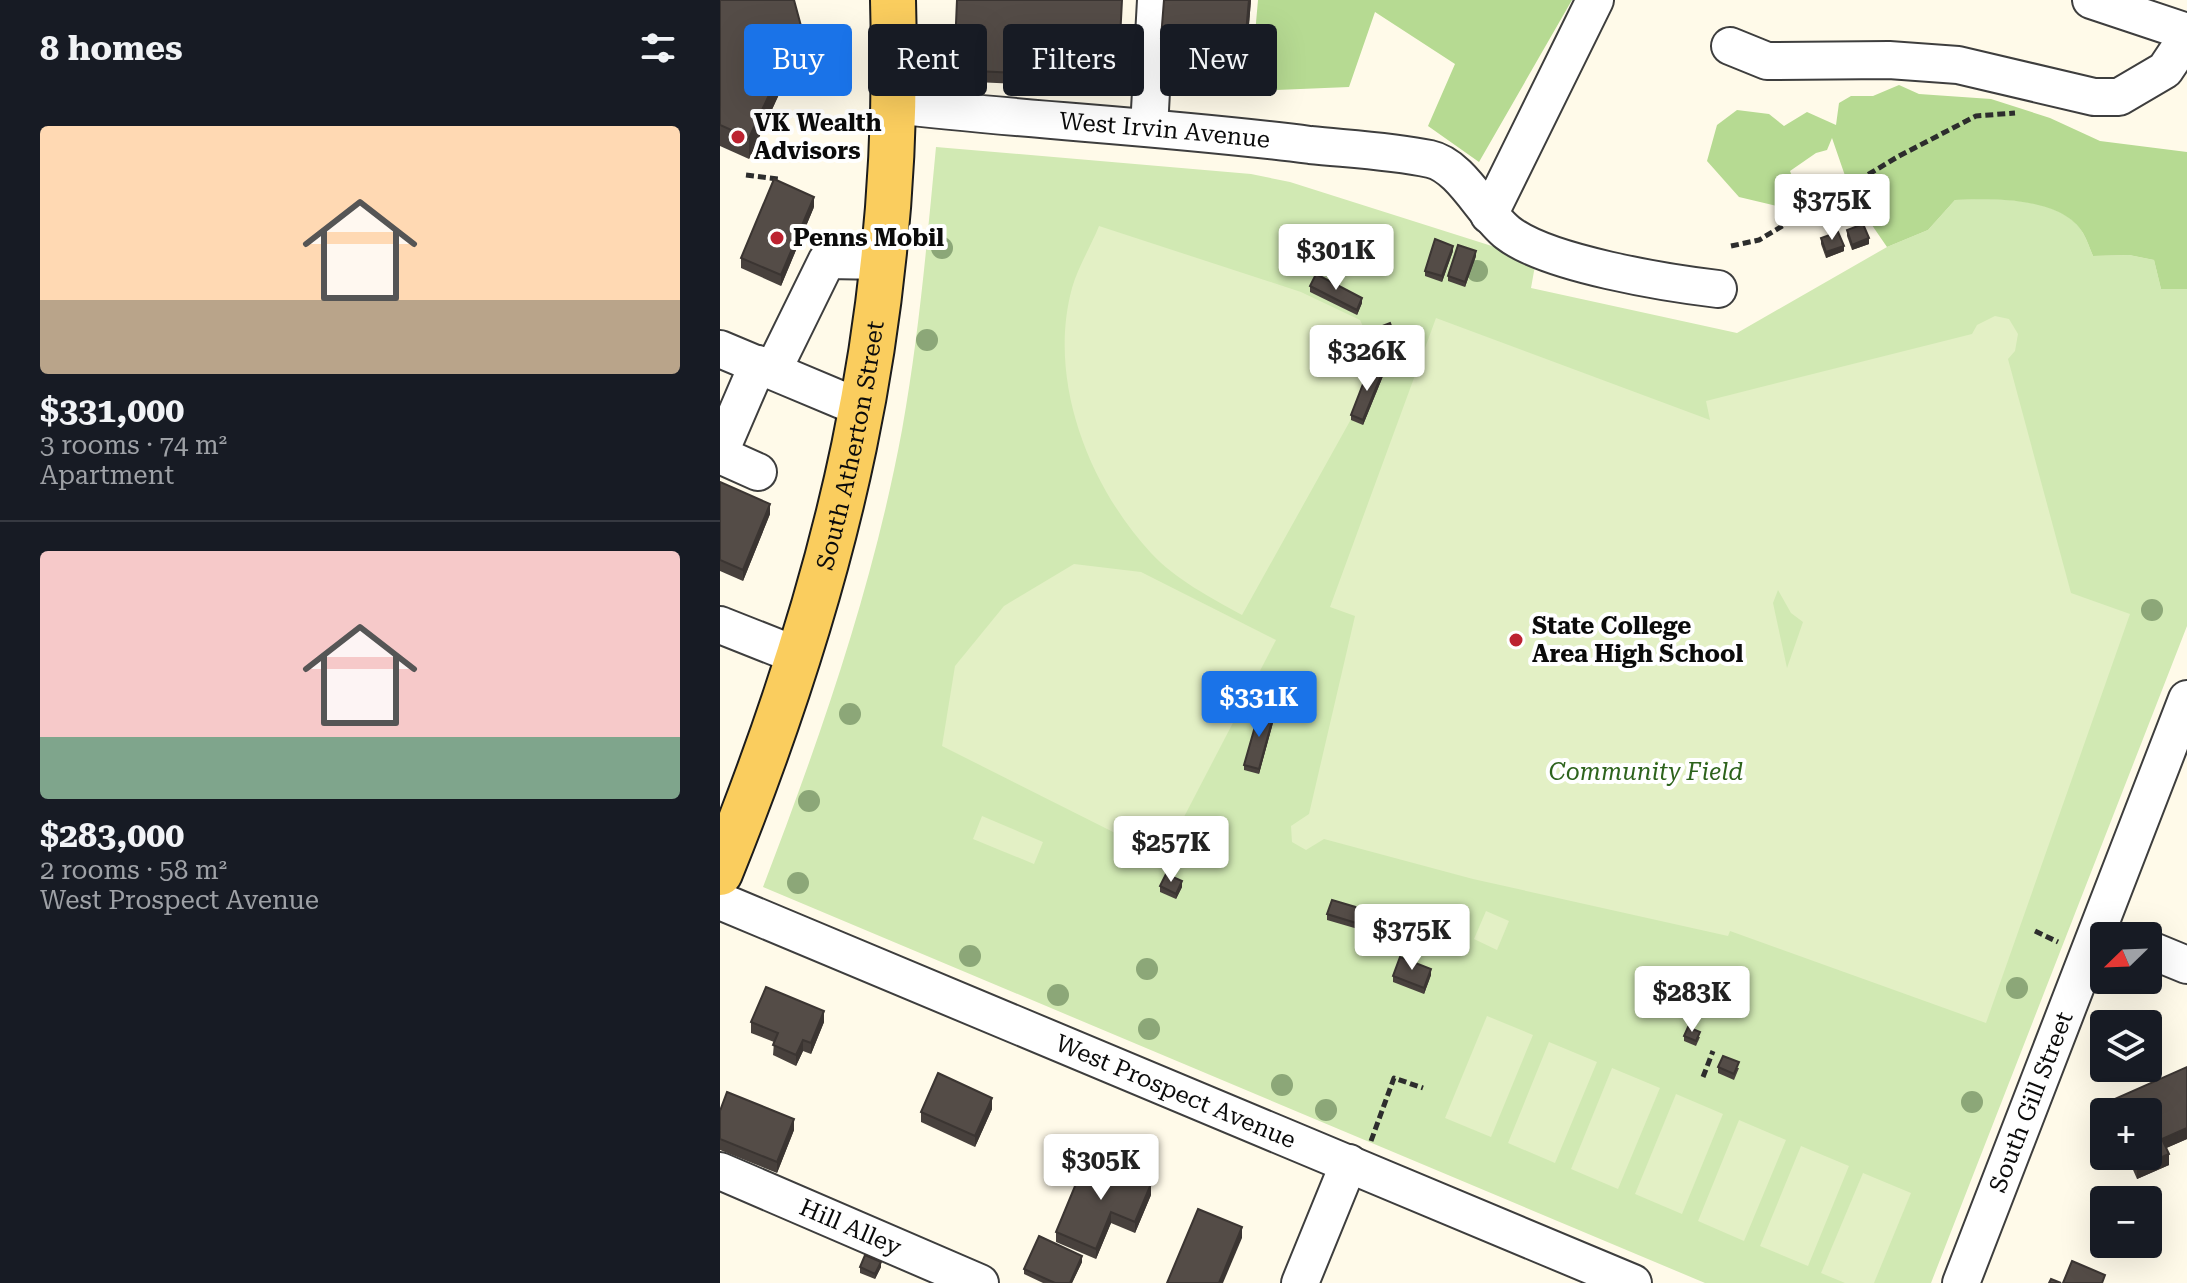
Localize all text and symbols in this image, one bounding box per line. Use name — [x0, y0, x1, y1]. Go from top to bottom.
chip: Buy — [744, 24, 852, 96]
chip: Rent — [868, 24, 987, 96]
chip: Filters — [1003, 24, 1144, 96]
chip: New — [1160, 24, 1277, 96]
icon: filters — [636, 26, 680, 70]
text: 8 homes — [40, 28, 183, 68]
street label: West Irvin Avenue — [1058, 107, 1272, 154]
place label: VK Wealth Advisors — [754, 109, 882, 165]
marker: VK Wealth Advisors — [729, 128, 747, 146]
pin: $375K — [1776, 174, 1888, 242]
icon: home — [288, 178, 432, 322]
text: $375K — [1793, 185, 1871, 215]
place label: Penns Mobil — [793, 224, 944, 252]
pin: $301K — [1280, 224, 1392, 292]
marker: Penns Mobil — [768, 229, 786, 247]
text: $301K — [1297, 235, 1375, 265]
street label: South Atherton Street — [811, 319, 890, 573]
pin: $326K — [1311, 325, 1423, 393]
text: $326K — [1328, 336, 1406, 366]
text: $331,000 — [40, 390, 184, 430]
text: 3 rooms · 74 m² — [40, 430, 227, 460]
text: Apartment — [40, 460, 174, 490]
icon: home — [288, 603, 432, 747]
place label: State College Area High School — [1532, 612, 1743, 668]
marker: State College Area High School — [1507, 631, 1525, 649]
pin: $331K — [1203, 671, 1315, 739]
text: $331K — [1220, 682, 1298, 712]
park label: Community Field — [1549, 758, 1743, 786]
text: $283,000 — [40, 815, 184, 855]
pin: $257K — [1115, 816, 1227, 884]
text: $257K — [1132, 827, 1210, 857]
text: 2 rooms · 58 m² — [40, 855, 227, 885]
text: West Prospect Avenue — [40, 885, 319, 915]
pin: $375K — [1356, 904, 1468, 972]
text: $375K — [1373, 915, 1451, 945]
north arrow — [2090, 922, 2162, 994]
map controls — [2090, 922, 2162, 1258]
pin: $283K — [1636, 966, 1748, 1034]
text: $283K — [1653, 977, 1731, 1007]
street label: South Gill Street — [1983, 1008, 2079, 1196]
button: layers — [2090, 1010, 2162, 1082]
street label: West Prospect Avenue — [1051, 1029, 1300, 1154]
button: + — [2090, 1098, 2162, 1170]
pin: $305K — [1045, 1134, 1157, 1202]
text: $305K — [1062, 1145, 1140, 1175]
button: − — [2090, 1186, 2162, 1258]
street label: Hill Alley — [795, 1193, 906, 1262]

